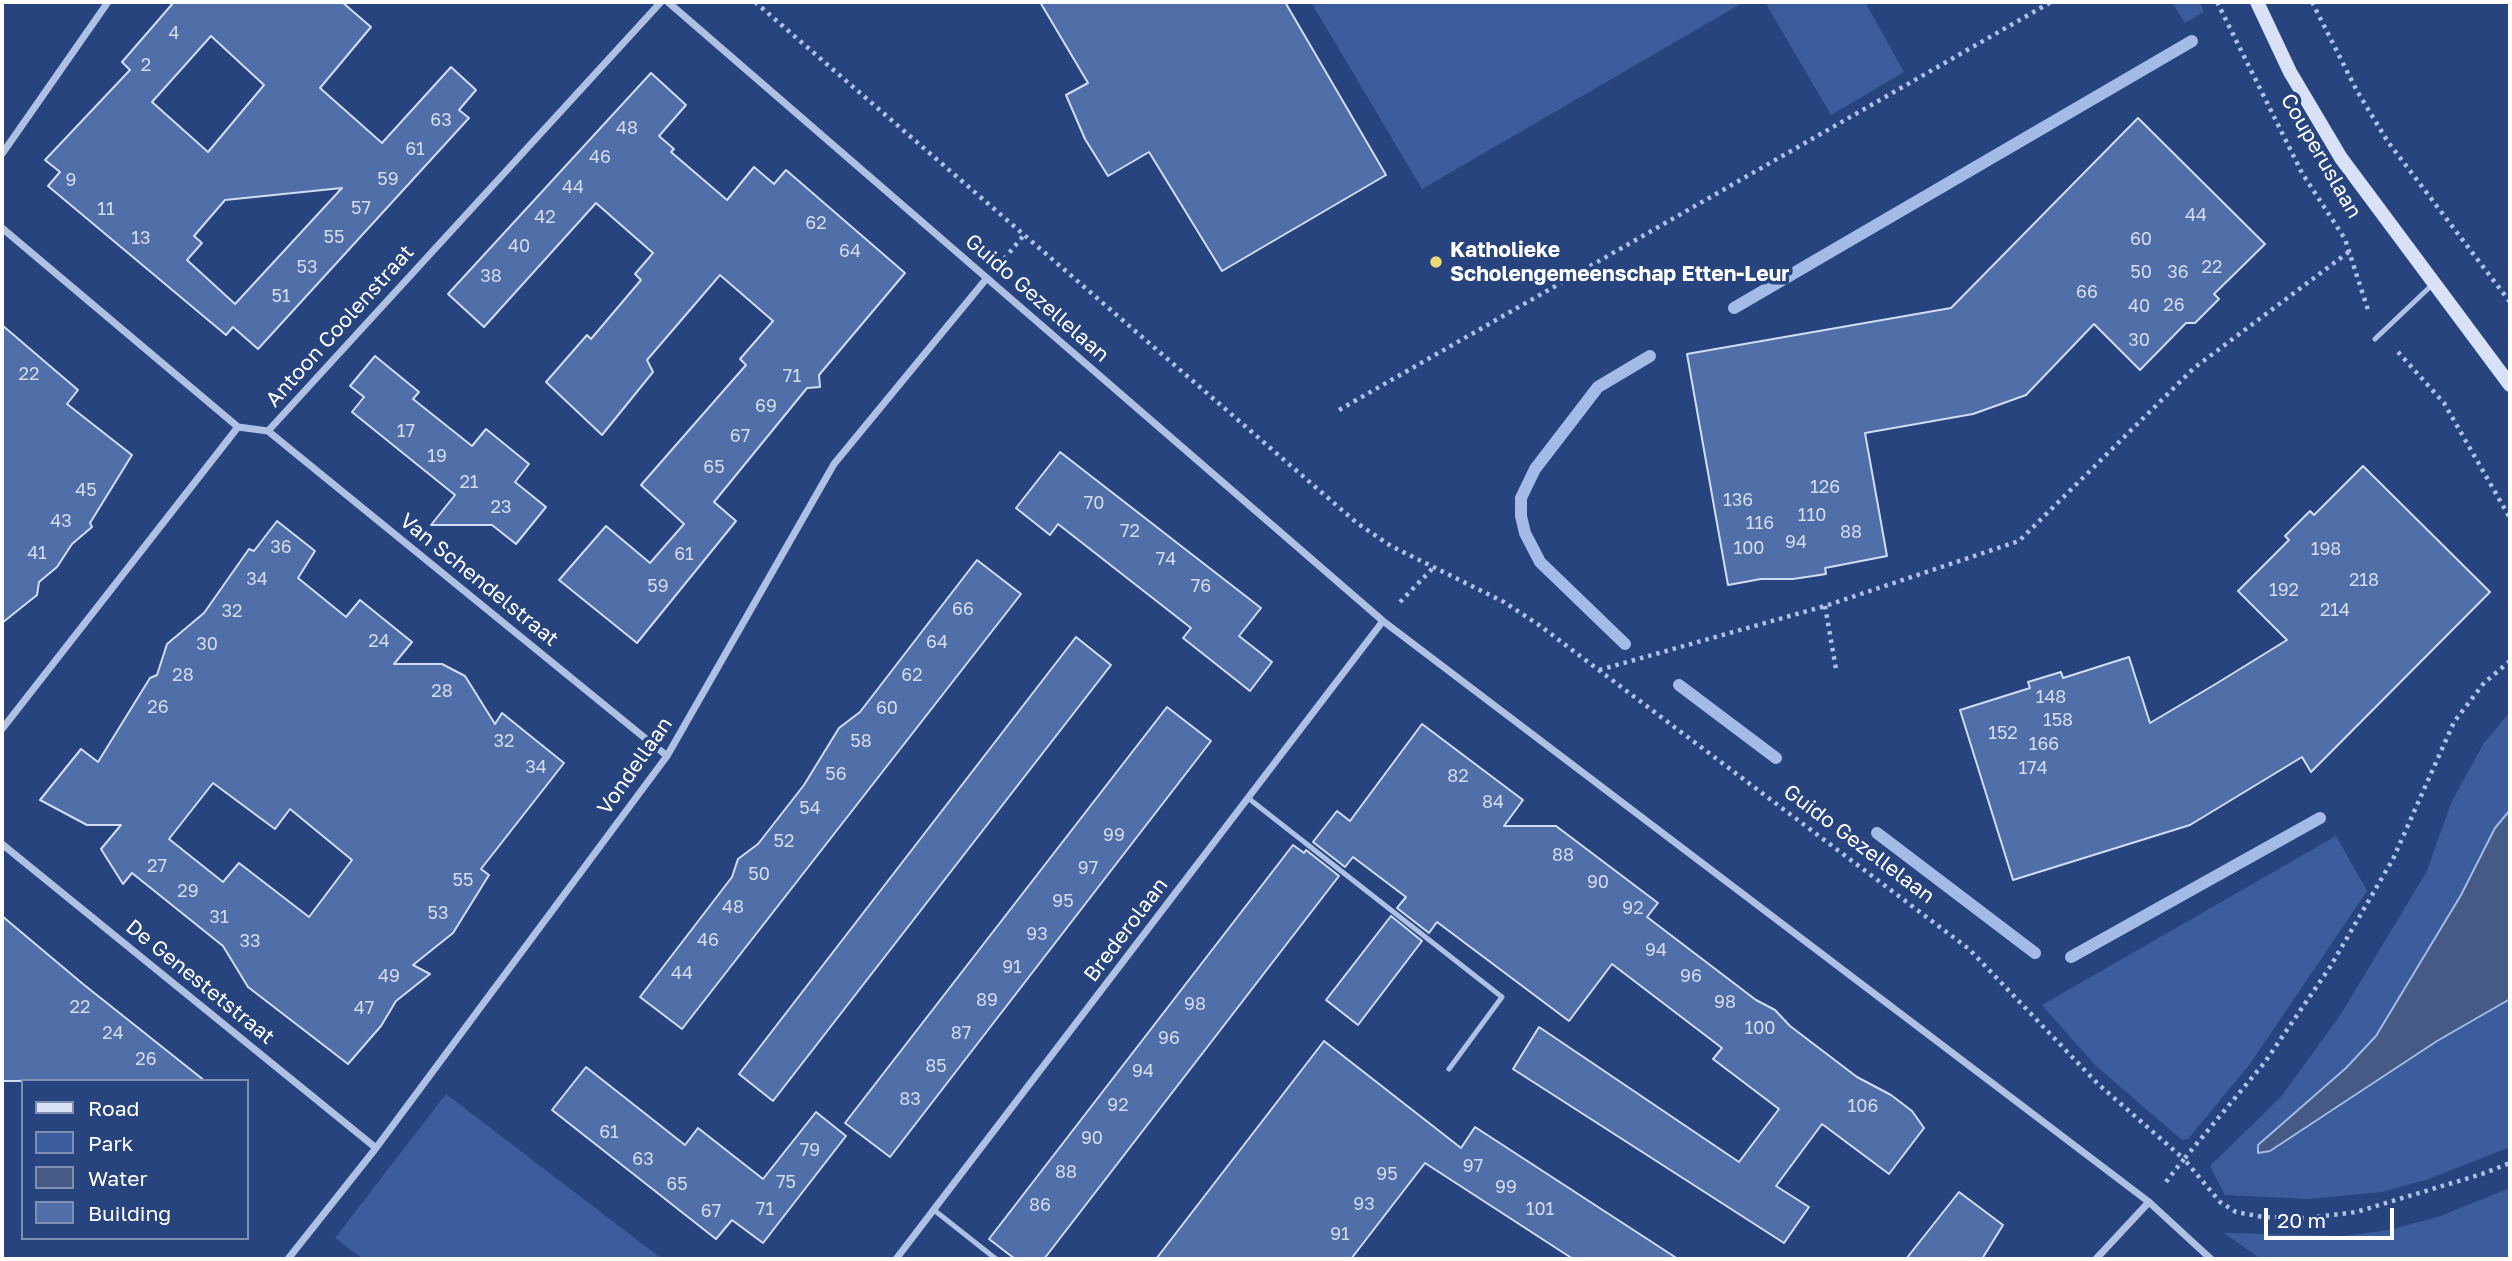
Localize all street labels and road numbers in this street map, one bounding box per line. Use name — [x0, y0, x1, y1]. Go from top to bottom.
street label: Couperuslaan — [2275, 89, 2367, 223]
street label: Guido Gezellelaan — [960, 229, 1114, 367]
street label: Antoon Coolenstraat — [261, 240, 419, 412]
street label: Van Schendelstraat — [395, 508, 563, 652]
street label: Vondellaan — [592, 712, 678, 820]
street label: Guido Gezellelaan — [1779, 779, 1939, 909]
street label: Brederolaan — [1079, 873, 1173, 987]
street label: De Genestetstraat — [121, 914, 279, 1050]

